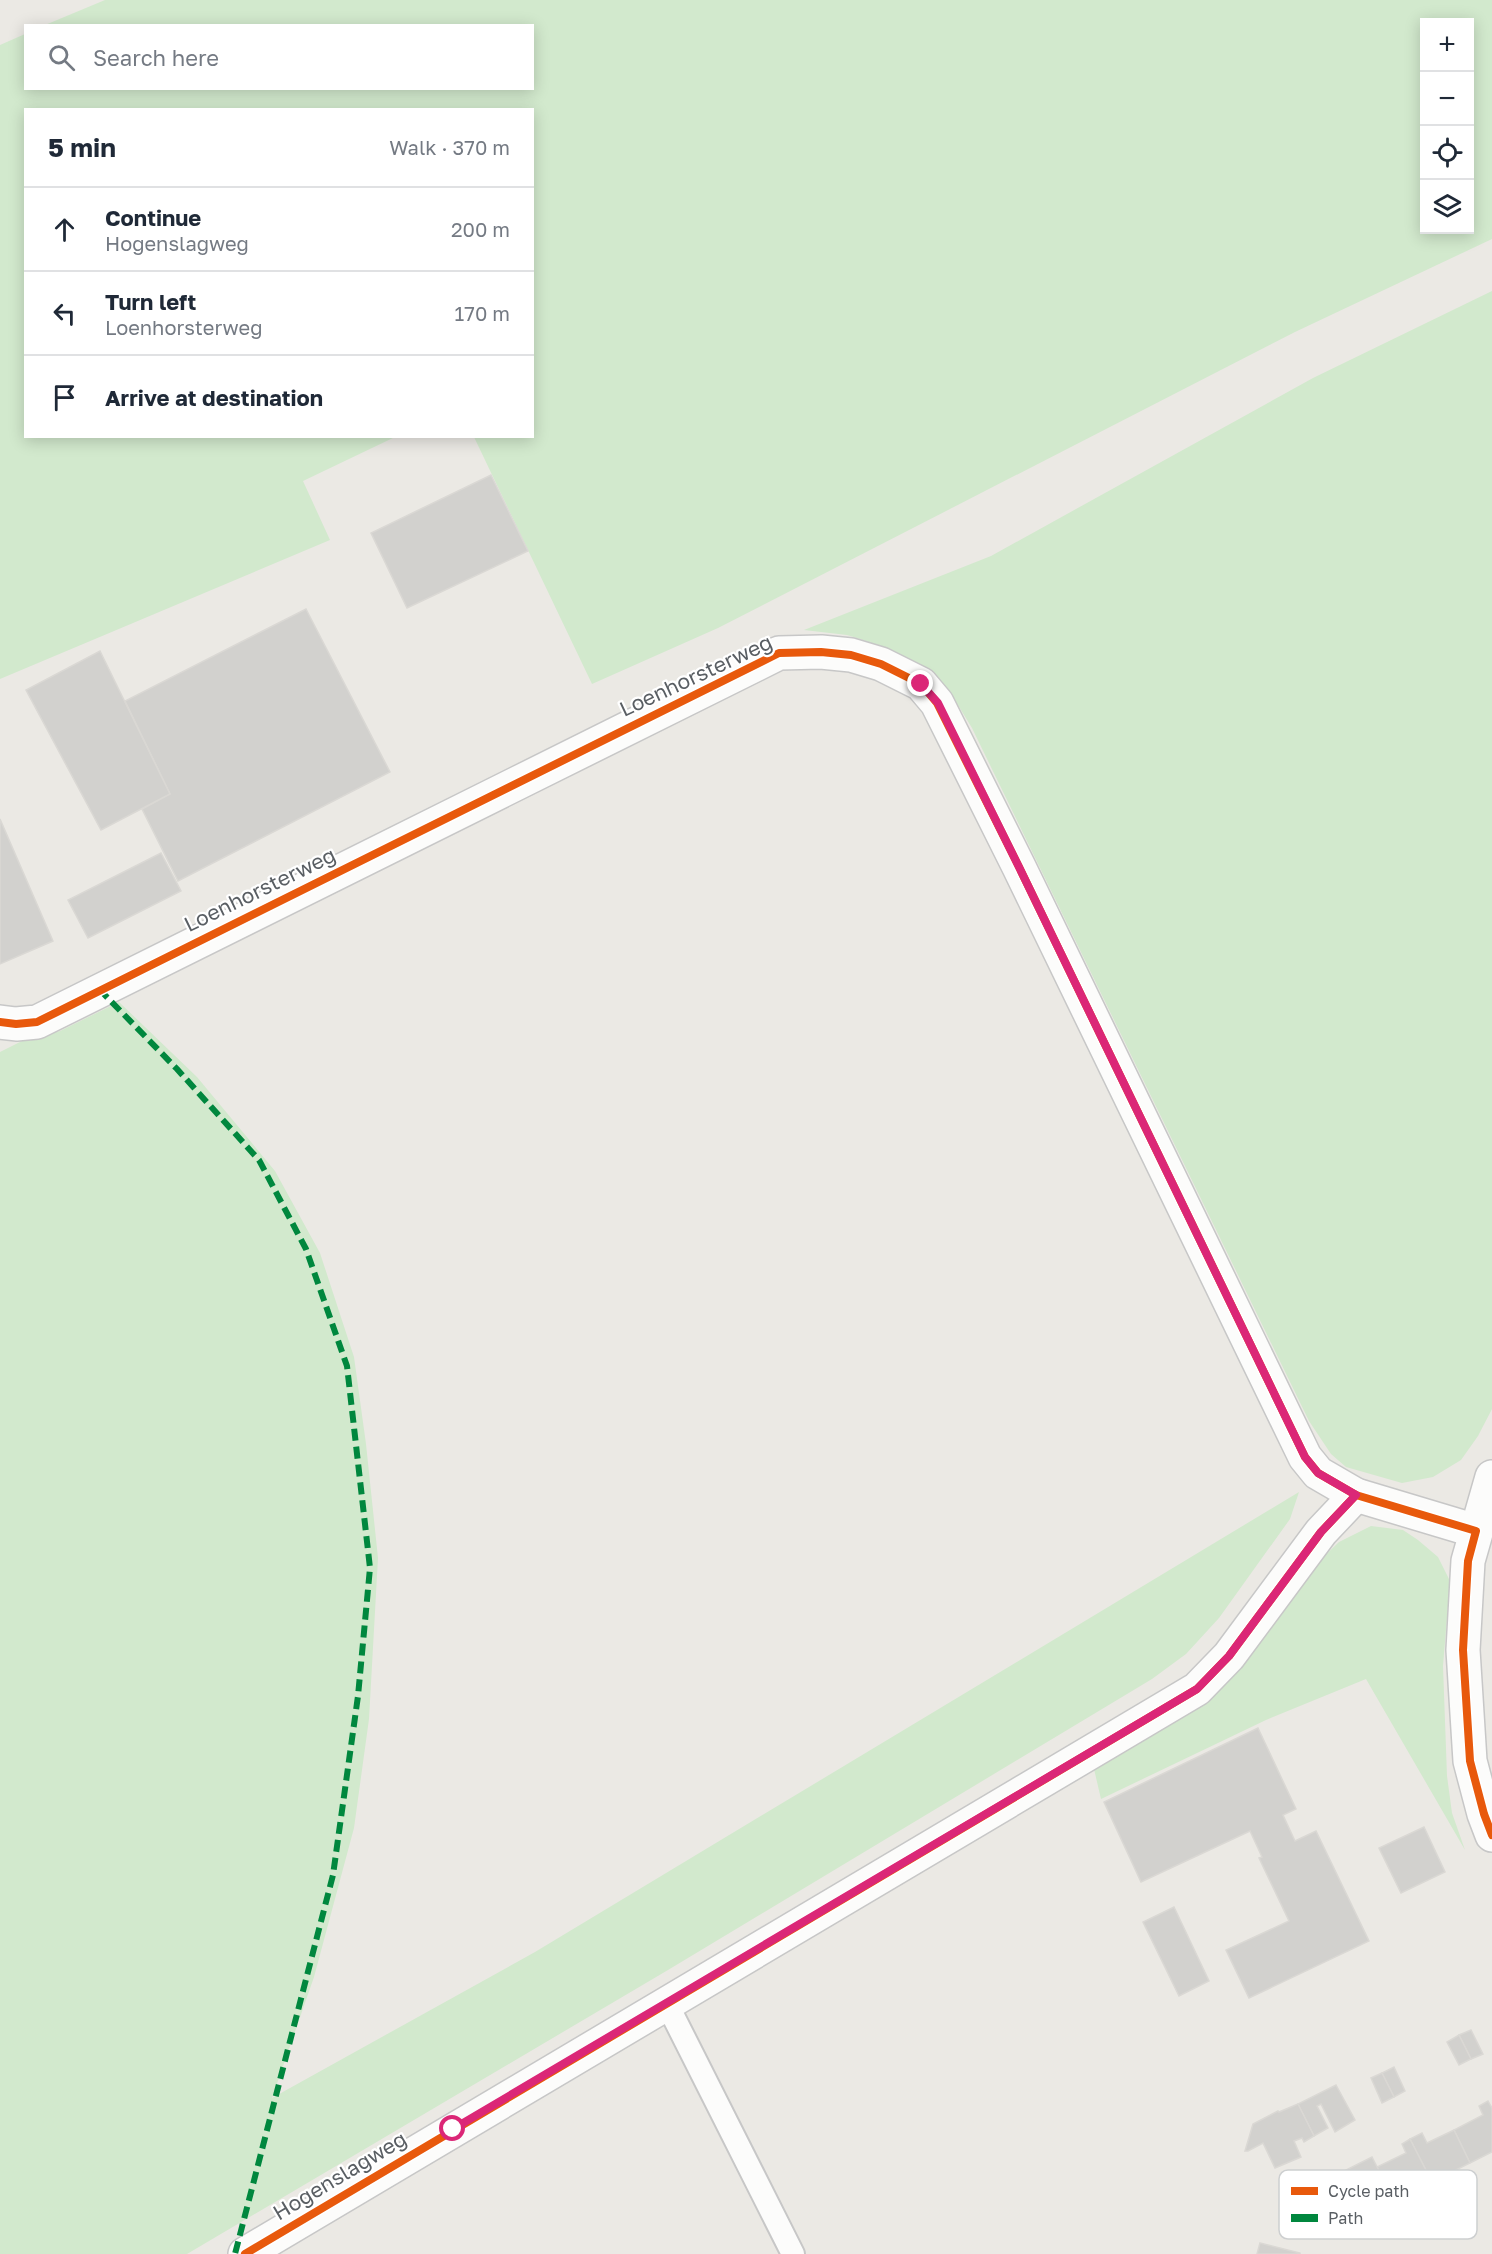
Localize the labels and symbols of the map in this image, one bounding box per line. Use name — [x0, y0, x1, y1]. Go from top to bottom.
street label: Loenhorsterweg — [615, 628, 776, 722]
route end — [907, 670, 933, 696]
street label: Loenhorsterweg — [180, 841, 340, 937]
route start — [439, 2115, 465, 2141]
street label: Hogenslagweg — [268, 2125, 411, 2225]
legend — [1279, 2170, 1477, 2239]
text: Cycle path — [1328, 2181, 1409, 2201]
text: Path — [1328, 2208, 1363, 2228]

